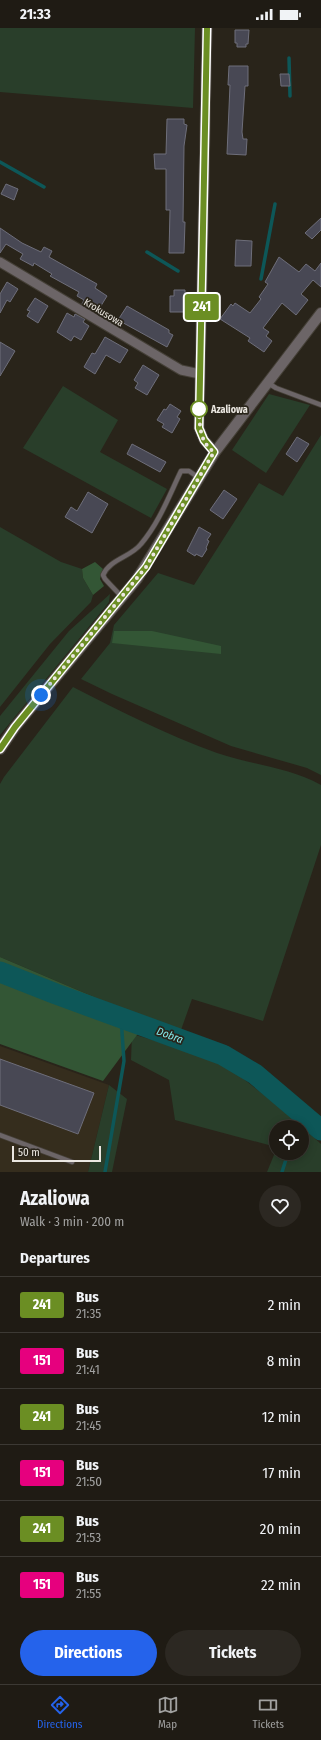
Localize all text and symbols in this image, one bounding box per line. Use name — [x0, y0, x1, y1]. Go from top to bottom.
text: 21:33 — [20, 5, 51, 23]
line badge: 241 — [179, 294, 225, 320]
street label: Krokusowa — [81, 296, 126, 329]
text: 241 — [193, 298, 211, 315]
marker: Azaliowa — [190, 400, 208, 418]
place label: Azaliowa — [210, 404, 248, 416]
your location — [31, 685, 51, 705]
water label: Dobra — [155, 1025, 185, 1046]
map controls — [269, 1120, 309, 1160]
button: locate — [269, 1120, 309, 1160]
scale bar — [12, 1144, 101, 1163]
text: 50 m — [18, 1146, 40, 1159]
button: heart — [259, 1185, 301, 1227]
text: Azaliowa — [20, 1187, 90, 1210]
text: Walk · 3 min · 200 m — [20, 1214, 124, 1229]
text: Departures — [20, 1249, 90, 1267]
text: Bus — [76, 1288, 99, 1306]
text: 241 — [33, 1296, 51, 1313]
text: 2 min — [268, 1296, 301, 1314]
text: 21:35 — [76, 1306, 101, 1321]
text: Bus — [76, 1344, 99, 1362]
text: 151 — [33, 1352, 51, 1369]
text: 8 min — [267, 1352, 301, 1370]
text: 21:41 — [76, 1362, 100, 1377]
text: Bus — [76, 1400, 99, 1418]
text: 241 — [33, 1408, 51, 1425]
text: 12 min — [262, 1408, 301, 1426]
text: 21:45 — [76, 1418, 101, 1433]
text: Bus — [76, 1456, 99, 1474]
text: 151 — [33, 1464, 51, 1481]
text: 17 min — [262, 1464, 301, 1482]
text: 21:50 — [76, 1474, 102, 1489]
text: Bus — [76, 1512, 99, 1530]
text: 241 — [33, 1520, 51, 1537]
text: 20 min — [260, 1520, 301, 1538]
text: 21:53 — [76, 1530, 101, 1545]
text: Bus — [76, 1568, 99, 1586]
text: 151 — [33, 1576, 51, 1593]
text: 22 min — [261, 1576, 301, 1594]
text: 21:55 — [76, 1586, 101, 1601]
button: Directions — [20, 1630, 157, 1676]
button: Tickets — [165, 1630, 301, 1676]
tab: Directions — [37, 1694, 83, 1731]
tab: Map — [157, 1694, 179, 1731]
tab: Tickets — [253, 1694, 284, 1731]

